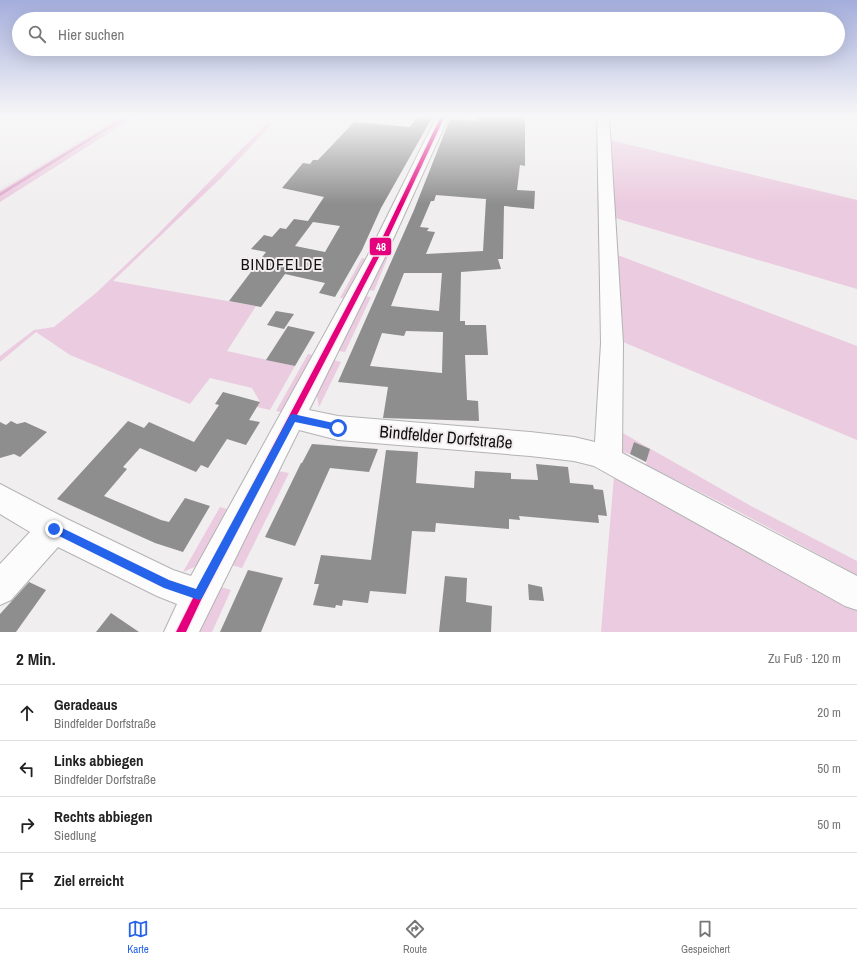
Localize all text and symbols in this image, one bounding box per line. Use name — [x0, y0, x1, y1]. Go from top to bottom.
search box — [12, 12, 845, 56]
icon: search — [26, 23, 48, 45]
text: Hier suchen — [58, 24, 124, 45]
line badge: 48 — [369, 237, 392, 256]
text: 48 — [376, 240, 386, 254]
district label: BINDFELDE — [241, 253, 323, 275]
route start — [329, 419, 347, 437]
street label: Bindfelder Dorfstraße — [379, 419, 514, 454]
route end — [45, 520, 63, 538]
text: 2 Min. — [16, 647, 56, 670]
text: Zu Fuß · 120 m — [768, 650, 841, 667]
text: Geradeaus — [54, 694, 118, 715]
icon: ahead — [16, 702, 38, 724]
text: 20 m — [817, 704, 841, 721]
text: Bindfelder Dorfstraße — [54, 715, 156, 732]
text: Links abbiegen — [54, 750, 144, 771]
icon: left — [16, 758, 38, 780]
text: 50 m — [817, 760, 841, 777]
text: Bindfelder Dorfstraße — [54, 771, 156, 788]
text: Rechts abbiegen — [54, 806, 152, 827]
icon: right — [16, 814, 38, 836]
text: 50 m — [817, 816, 841, 833]
text: Siedlung — [54, 827, 96, 844]
icon: arrive — [16, 870, 38, 892]
text: Ziel erreicht — [54, 870, 124, 891]
tab: Karte — [127, 918, 149, 956]
tab: Route — [403, 918, 427, 956]
tab: Gespeichert — [681, 918, 730, 956]

